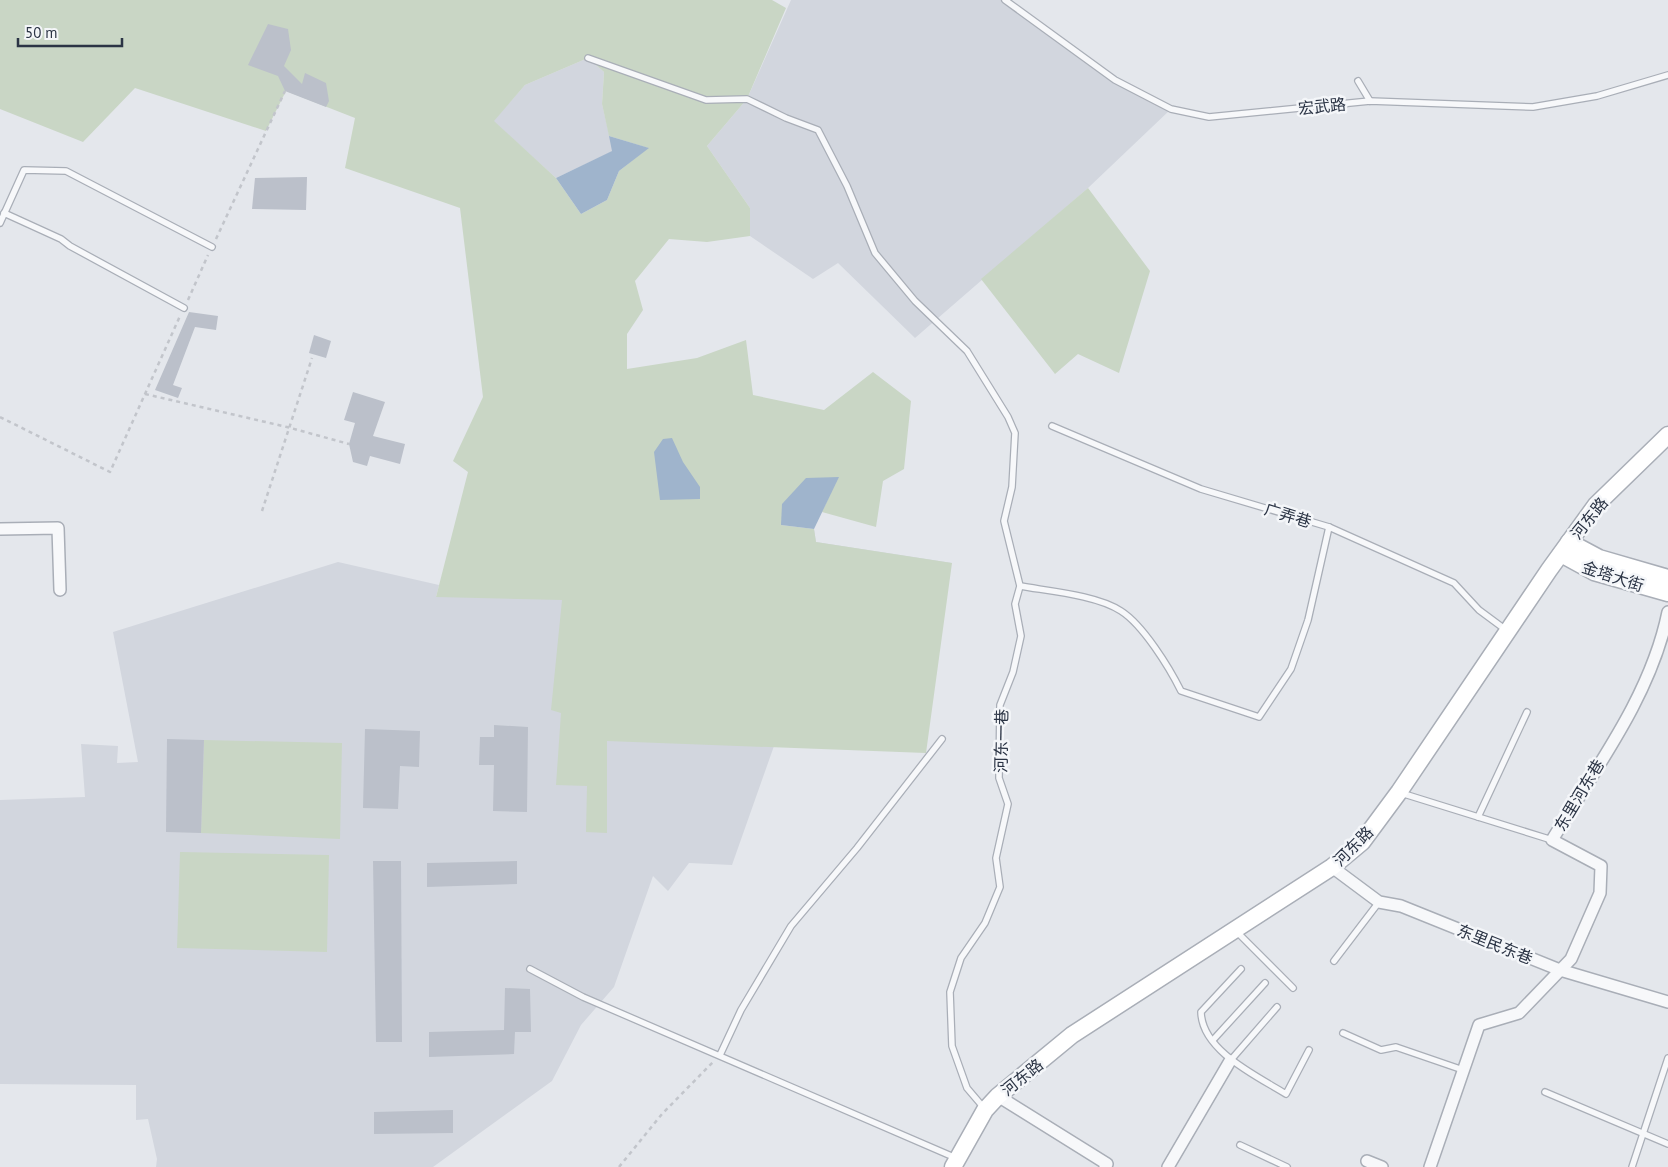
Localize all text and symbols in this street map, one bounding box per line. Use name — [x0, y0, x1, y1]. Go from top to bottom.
scale bar — [18, 15, 121, 47]
text: 50 m — [25, 23, 58, 42]
street label: 宏武路 — [1297, 94, 1347, 118]
street label: 河东路 — [1566, 493, 1612, 543]
street label: 广弄巷 — [1262, 498, 1314, 532]
street label: 金塔大街 — [1579, 557, 1647, 595]
street label: 河东一巷 — [990, 709, 1012, 773]
street label: 东里河东巷 — [1550, 756, 1608, 834]
street label: 河东路 — [1329, 822, 1377, 870]
street label: 东里民东巷 — [1454, 920, 1536, 968]
street label: 河东路 — [997, 1054, 1047, 1100]

